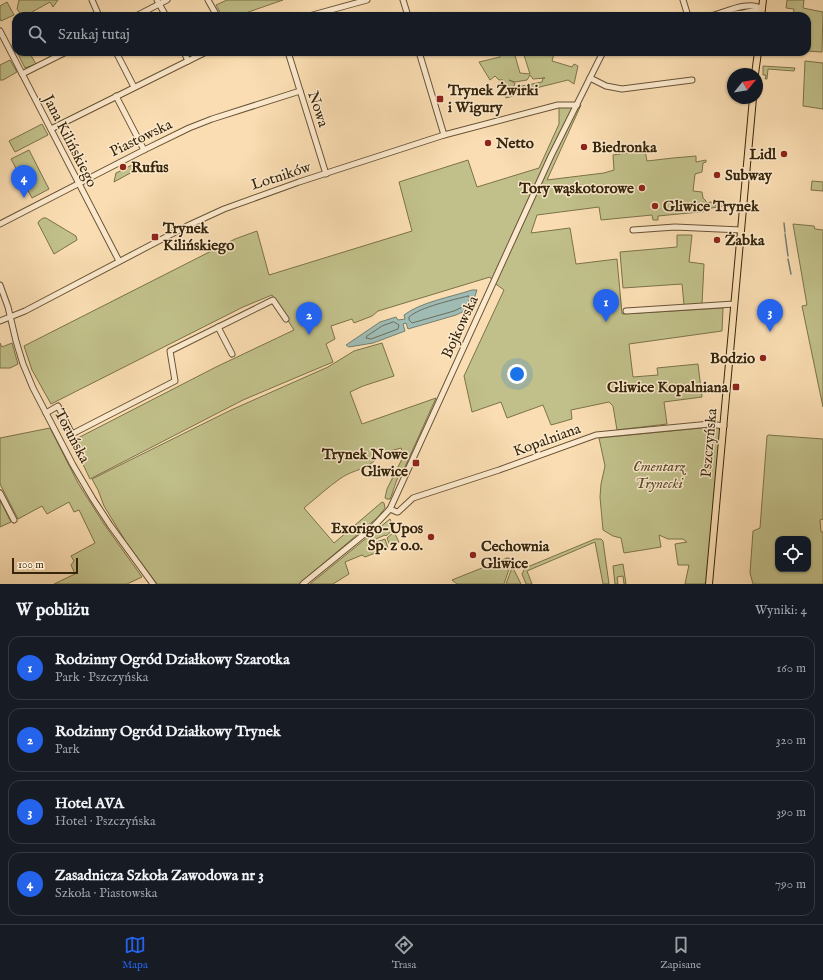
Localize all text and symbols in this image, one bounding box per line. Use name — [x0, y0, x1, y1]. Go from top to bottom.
search box — [12, 12, 811, 56]
icon: search — [26, 23, 48, 45]
text: Szukaj tutaj — [58, 25, 130, 44]
north arrow — [727, 68, 763, 104]
place label: Trynek Żwirki i Wigury — [447, 81, 538, 117]
street label: Nowa — [303, 89, 333, 130]
street label: Jana Kilińskiego — [38, 90, 101, 190]
marker: Trynek Żwirki i Wigury — [435, 94, 445, 104]
street label: Piastowska — [107, 115, 176, 161]
place label: Netto — [495, 134, 534, 153]
marker: Netto — [483, 138, 493, 148]
place label: Biedronka — [592, 138, 657, 157]
marker: Biedronka — [579, 142, 589, 152]
place label: Lidl — [749, 145, 777, 164]
marker: Lidl — [779, 149, 789, 159]
street label: Lotników — [249, 157, 314, 195]
place label: Rufus — [131, 158, 169, 177]
marker: Rufus — [118, 162, 128, 172]
pin: 4 — [11, 165, 37, 198]
place label: Subway — [725, 166, 772, 185]
marker: Subway — [712, 170, 722, 180]
place label: Tory wąskotorowe — [518, 179, 634, 198]
marker: Tory wąskotorowe — [637, 183, 647, 193]
place label: Gliwice Trynek — [663, 197, 760, 216]
marker: Gliwice Trynek — [650, 201, 660, 211]
place label: Trynek Kilińskiego — [162, 219, 234, 255]
place label: Żabka — [725, 231, 765, 250]
marker: Trynek Kilińskiego — [150, 232, 160, 242]
marker: Żabka — [712, 235, 722, 245]
pin: 1 — [593, 289, 619, 322]
street label: Bojkowska — [437, 292, 483, 361]
pin: 3 — [757, 299, 783, 332]
pin: 2 — [296, 302, 322, 335]
place label: Bodzio — [710, 349, 755, 368]
marker: Bodzio — [758, 353, 768, 363]
your location — [507, 364, 527, 384]
place label: Gliwice Kopalniana — [607, 378, 729, 397]
marker: Gliwice Kopalniana — [731, 382, 741, 392]
street label: Toruńska — [50, 406, 94, 467]
street label: Pszczyńska — [697, 407, 722, 478]
street label: Kopalniana — [511, 419, 584, 461]
place label: Trynek Nowe Gliwice — [321, 445, 408, 481]
park label: Cmentarz Trynecki — [633, 457, 686, 493]
marker: Trynek Nowe Gliwice — [411, 458, 421, 468]
place label: Exorigo-Upos Sp. z o.o. — [331, 519, 424, 555]
marker: Exorigo-Upos Sp. z o.o. — [426, 532, 436, 542]
map controls — [775, 536, 811, 572]
button: locate — [775, 536, 811, 572]
place label: Cechownia Gliwice — [481, 537, 550, 573]
marker: Cechownia Gliwice — [468, 550, 478, 560]
scale bar — [12, 556, 78, 575]
text: 100 m — [18, 558, 44, 572]
text: W pobliżu — [16, 600, 89, 621]
text: Wyniki: 4 — [755, 602, 807, 619]
text: Rodzinny Ogród Działkowy Szarotka — [55, 650, 290, 669]
text: 1 — [28, 660, 32, 677]
text: 160 m — [776, 660, 806, 677]
text: Park · Pszczyńska — [55, 669, 148, 686]
text: Rodzinny Ogród Działkowy Trynek — [55, 722, 281, 741]
text: 2 — [27, 732, 33, 749]
text: 320 m — [776, 732, 806, 749]
text: Park — [55, 741, 80, 758]
text: Hotel AVA — [55, 794, 124, 813]
text: 3 — [28, 804, 32, 821]
text: 390 m — [776, 804, 806, 821]
text: Hotel · Pszczyńska — [55, 813, 156, 830]
text: Zasadnicza Szkoła Zawodowa nr 3 — [55, 866, 264, 885]
text: 4 — [27, 876, 33, 893]
text: 790 m — [775, 876, 806, 893]
text: Szkoła · Piastowska — [55, 885, 157, 902]
tab: Mapa — [122, 934, 148, 972]
tab: Trasa — [392, 934, 416, 972]
tab: Zapisane — [660, 934, 701, 972]

